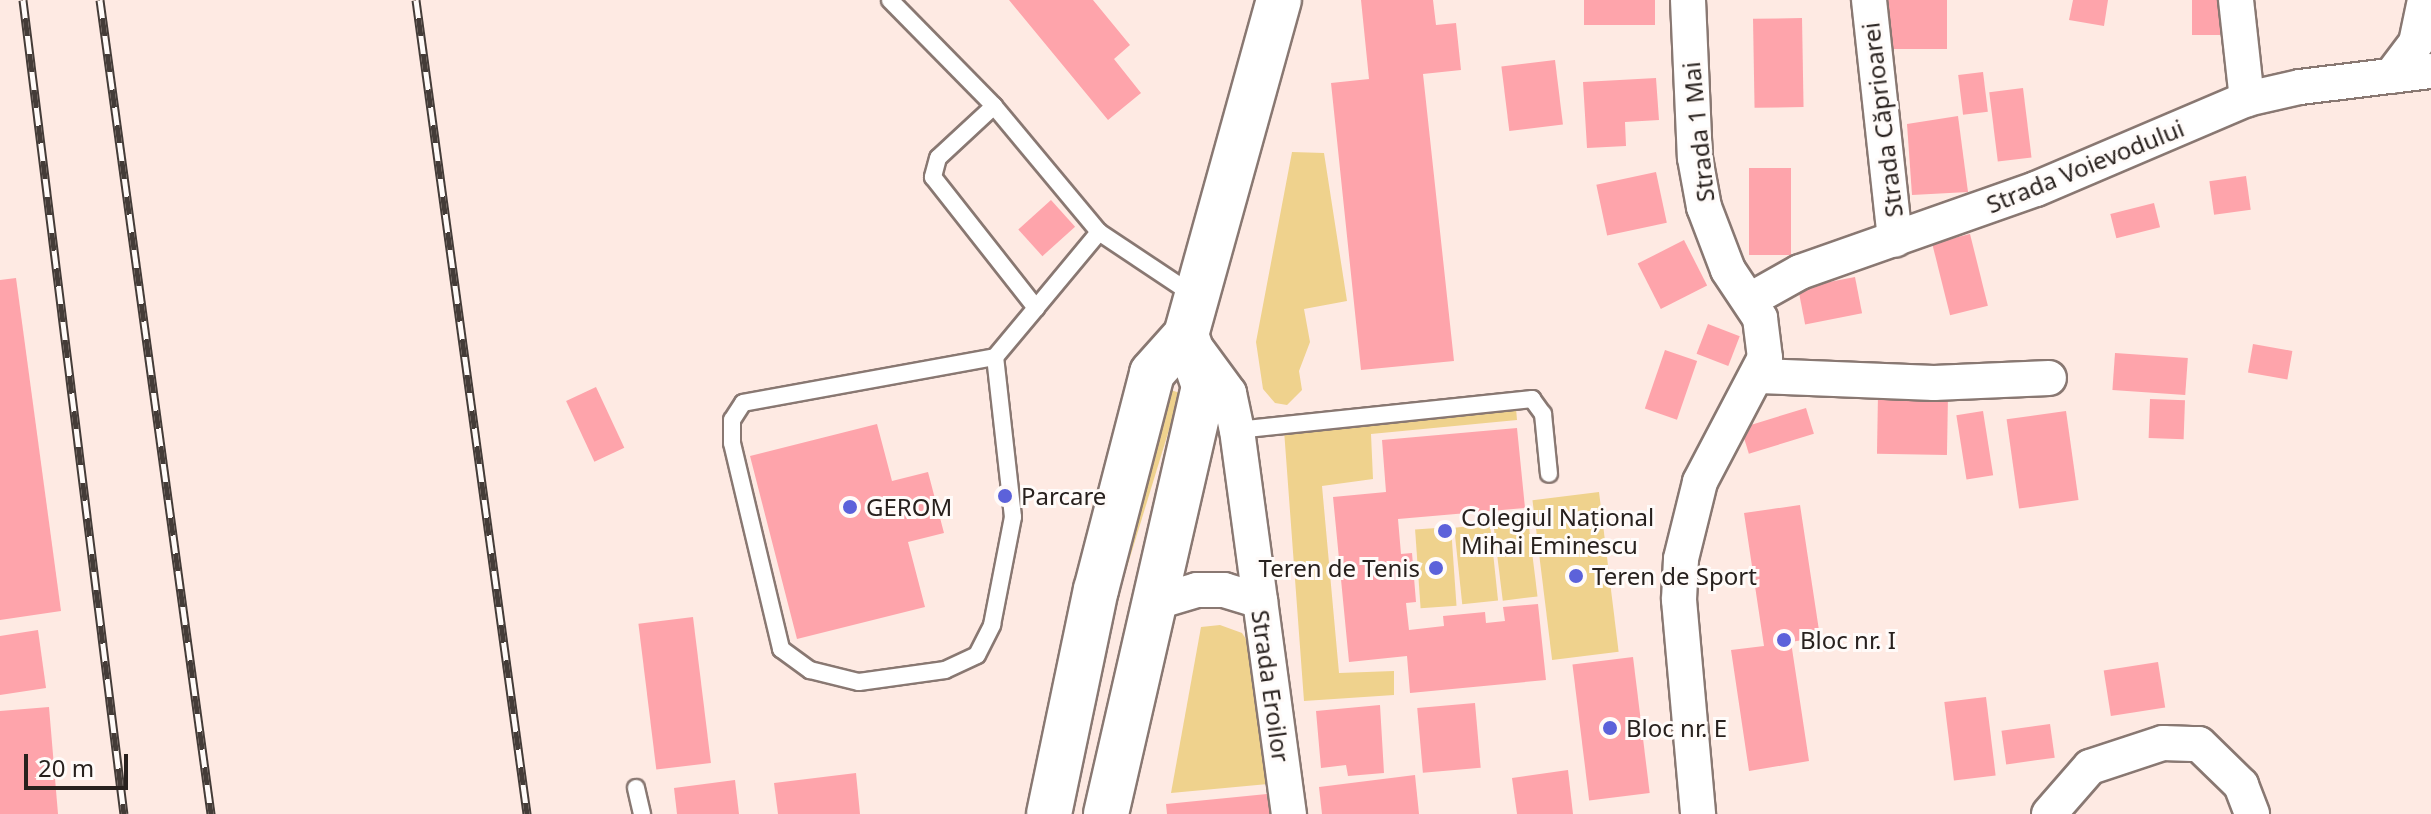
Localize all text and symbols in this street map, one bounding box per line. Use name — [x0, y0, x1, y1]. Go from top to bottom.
street label: Strada Căprioarei — [1856, 21, 1908, 219]
street label: Strada 1 Mai — [1676, 61, 1720, 203]
street label: Strada Voievodului — [1982, 113, 2188, 219]
place label: Parcare — [1021, 482, 1106, 510]
marker: Parcare — [996, 487, 1014, 505]
place label: GEROM — [866, 493, 952, 521]
marker: GEROM — [841, 498, 859, 516]
place label: Colegiul Național Mihai Eminescu — [1461, 503, 1654, 559]
marker: Colegiul Național Mihai Eminescu — [1436, 522, 1454, 540]
place label: Teren de Tenis — [1259, 554, 1420, 582]
marker: Teren de Tenis — [1427, 559, 1445, 577]
place label: Teren de Sport — [1592, 562, 1757, 590]
marker: Teren de Sport — [1567, 567, 1585, 585]
street label: Strada Eroilor — [1246, 608, 1296, 764]
place label: Bloc nr. I — [1800, 626, 1896, 654]
marker: Bloc nr. I — [1775, 631, 1793, 649]
place label: Bloc nr. E — [1626, 714, 1727, 742]
marker: Bloc nr. E — [1601, 719, 1619, 737]
scale bar — [28, 738, 132, 788]
text: 20 m — [38, 751, 94, 784]

